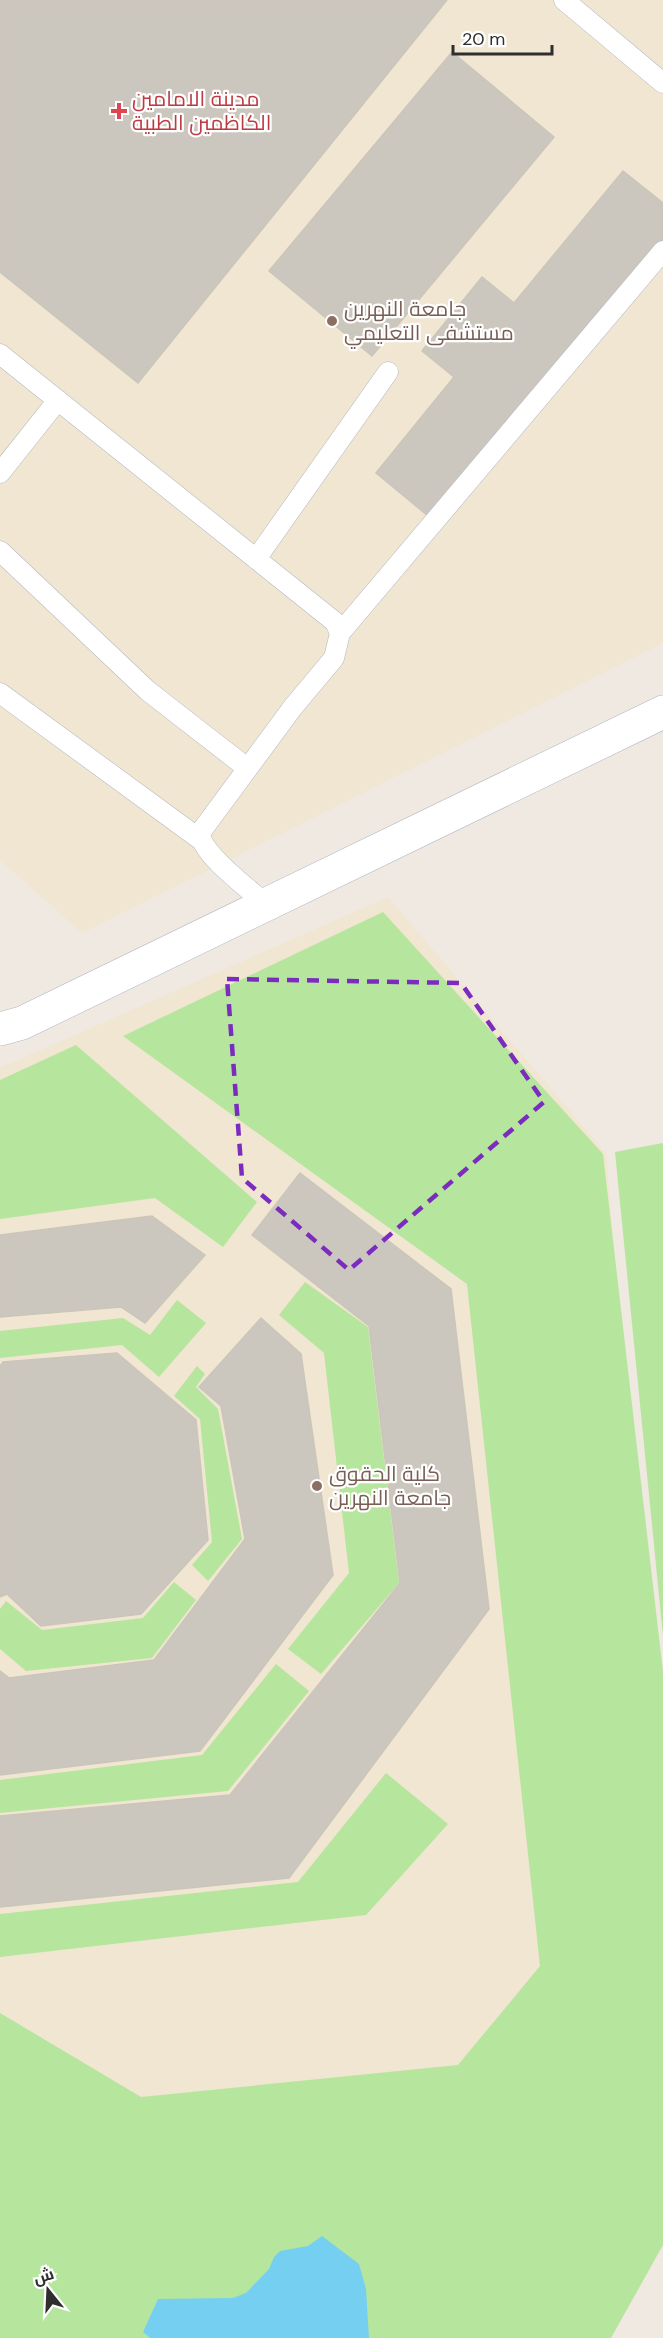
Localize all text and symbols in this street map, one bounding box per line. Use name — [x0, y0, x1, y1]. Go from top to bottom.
scale bar — [453, 18, 552, 56]
text: 20 m — [462, 27, 505, 51]
place label: مدينة الامامين الكاظمين الطبية — [132, 85, 271, 137]
marker: مدينة الامامين الكاظمين الطبية — [110, 102, 128, 120]
place label: جامعة النهرين مستشفى التعليمي — [344, 295, 514, 349]
marker: جامعة النهرين مستشفى التعليمي — [325, 314, 339, 328]
place label: كلية الحقوق جامعة النهرين — [329, 1460, 451, 1512]
marker: كلية الحقوق جامعة النهرين — [310, 1479, 324, 1493]
north arrow — [18, 2260, 78, 2320]
text: ش — [31, 2263, 57, 2289]

